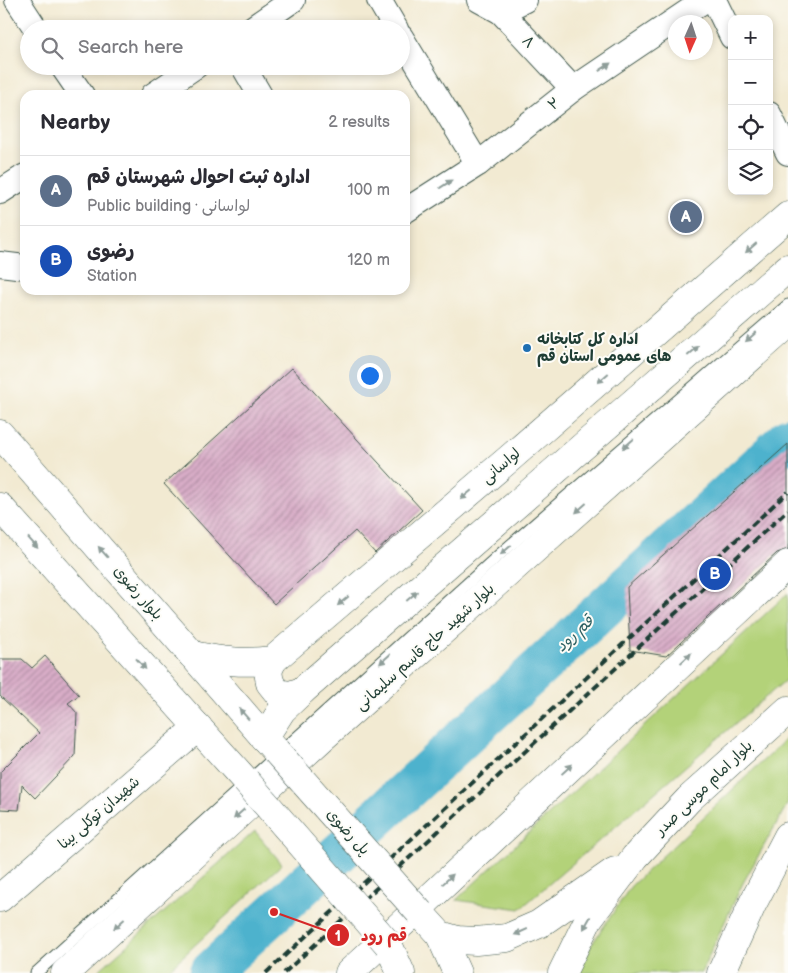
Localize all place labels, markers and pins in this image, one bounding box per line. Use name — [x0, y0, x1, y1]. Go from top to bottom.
pin: A — [670, 198, 702, 236]
place label: اداره کل کتابخانه های عمومی استان قم — [537, 330, 671, 367]
marker: اداره کل کتابخانه های عمومی استان قم — [521, 342, 533, 354]
pin: B — [699, 555, 731, 593]
callout: قم رود — [326, 920, 417, 951]

